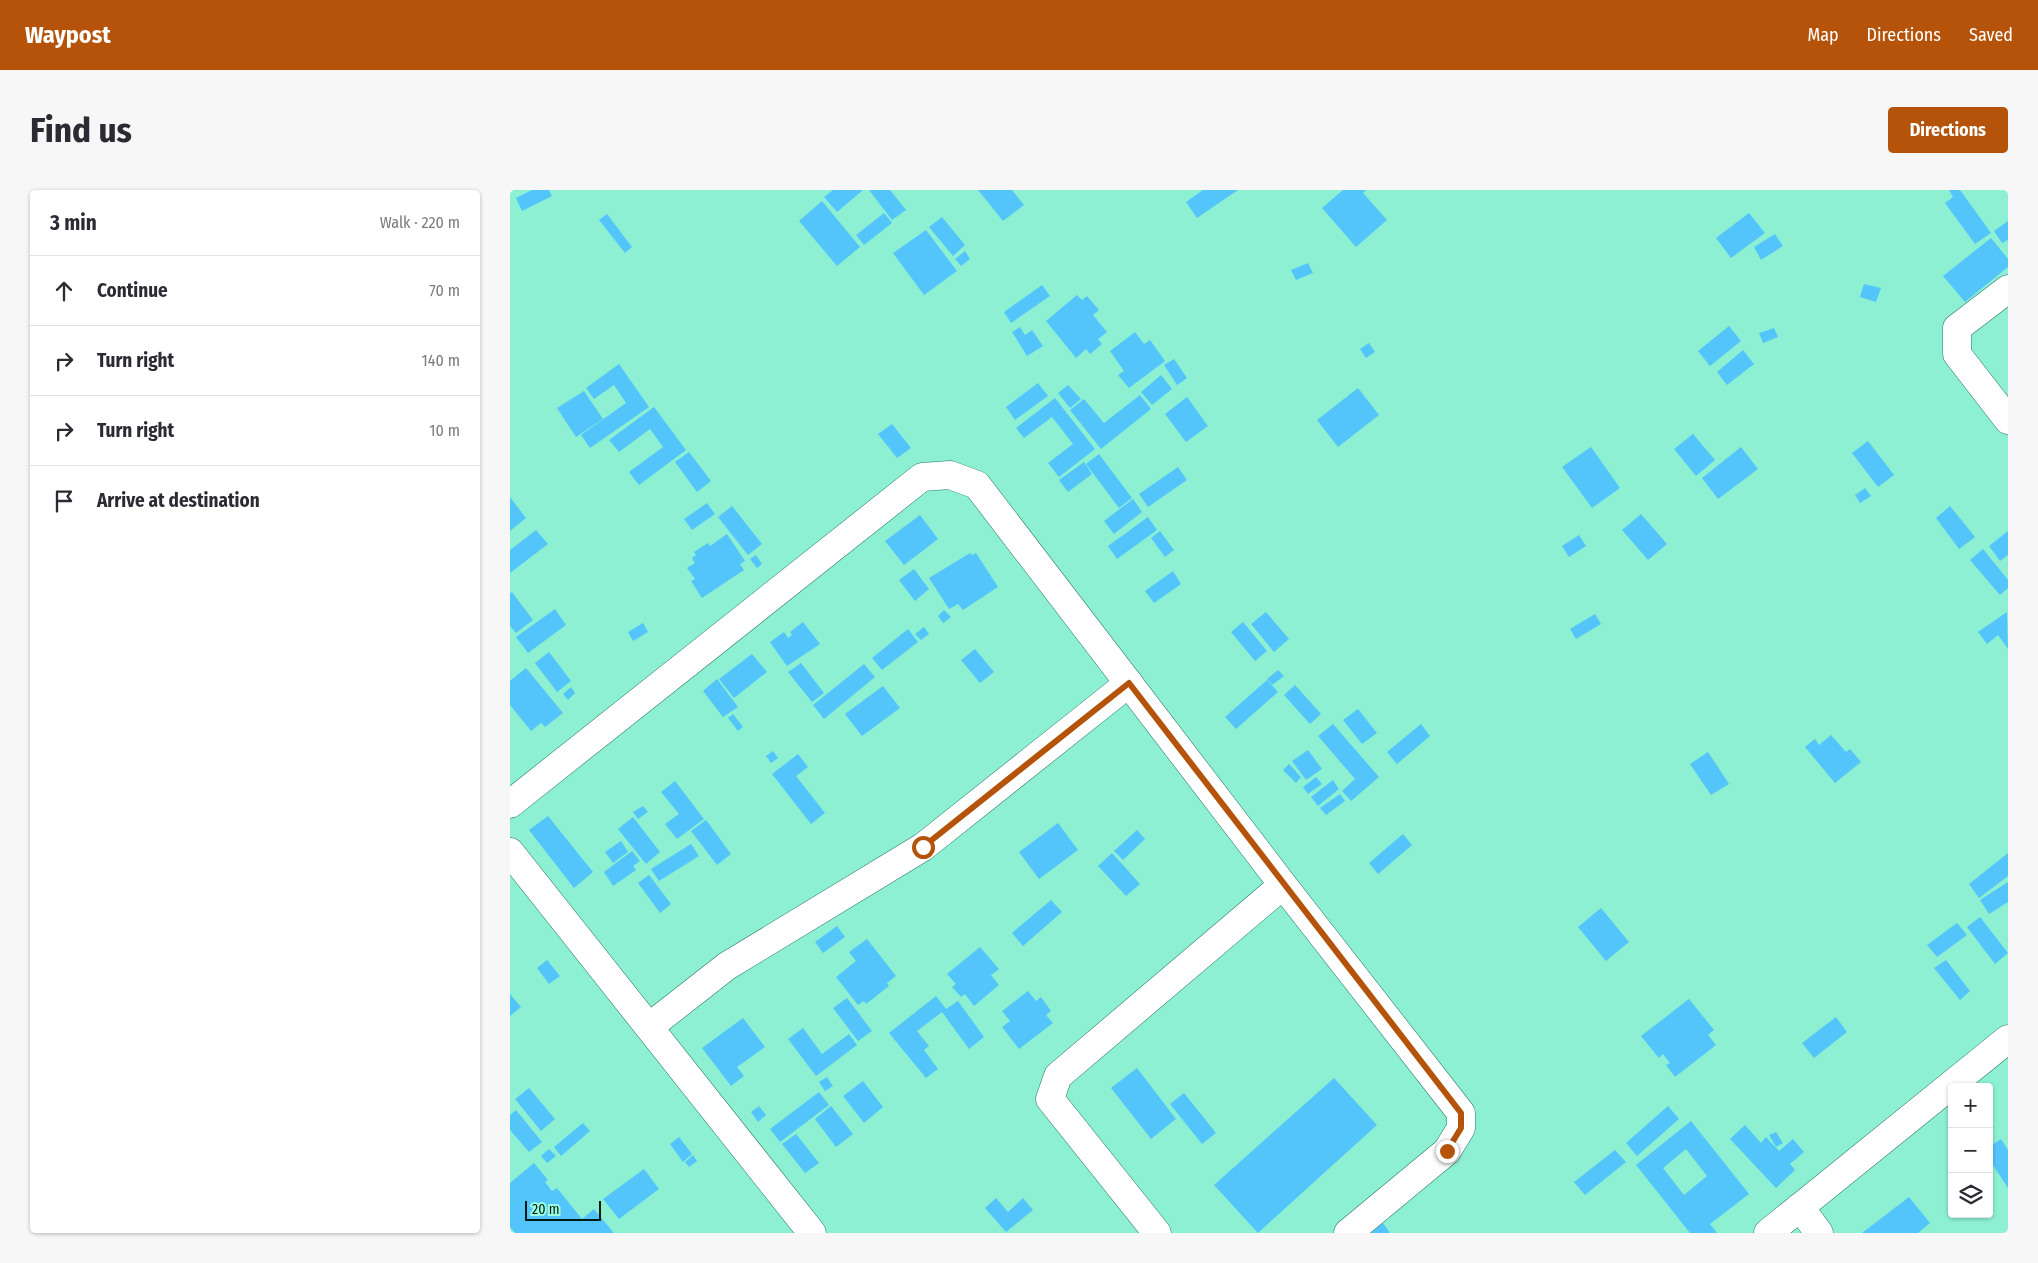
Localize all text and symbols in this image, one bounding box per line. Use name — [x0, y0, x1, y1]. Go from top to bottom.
text: Waypost — [25, 21, 111, 49]
text: Map — [1807, 24, 1839, 46]
text: Directions — [1867, 24, 1941, 46]
text: Saved — [1969, 24, 2013, 46]
button: Directions — [1888, 107, 2008, 153]
text: Find us — [30, 109, 132, 151]
text: 3 min — [50, 210, 97, 236]
text: Walk · 220 m — [380, 213, 460, 232]
icon: ahead — [50, 277, 78, 305]
text: Continue — [97, 279, 168, 302]
text: 70 m — [429, 281, 460, 300]
icon: right — [50, 347, 78, 375]
text: Turn right — [97, 349, 174, 372]
text: 140 m — [422, 351, 460, 370]
icon: right — [50, 417, 78, 445]
text: Turn right — [97, 419, 174, 442]
text: 10 m — [429, 421, 460, 440]
icon: arrive — [50, 487, 78, 515]
text: Arrive at destination — [97, 489, 260, 512]
route start — [912, 836, 935, 859]
map controls — [1948, 1083, 1993, 1218]
button: + — [1948, 1083, 1993, 1128]
button: − — [1948, 1128, 1993, 1173]
route end — [1436, 1140, 1459, 1163]
button: layers — [1948, 1173, 1993, 1218]
scale bar — [525, 1198, 601, 1221]
text: 20 m — [532, 1201, 560, 1218]

